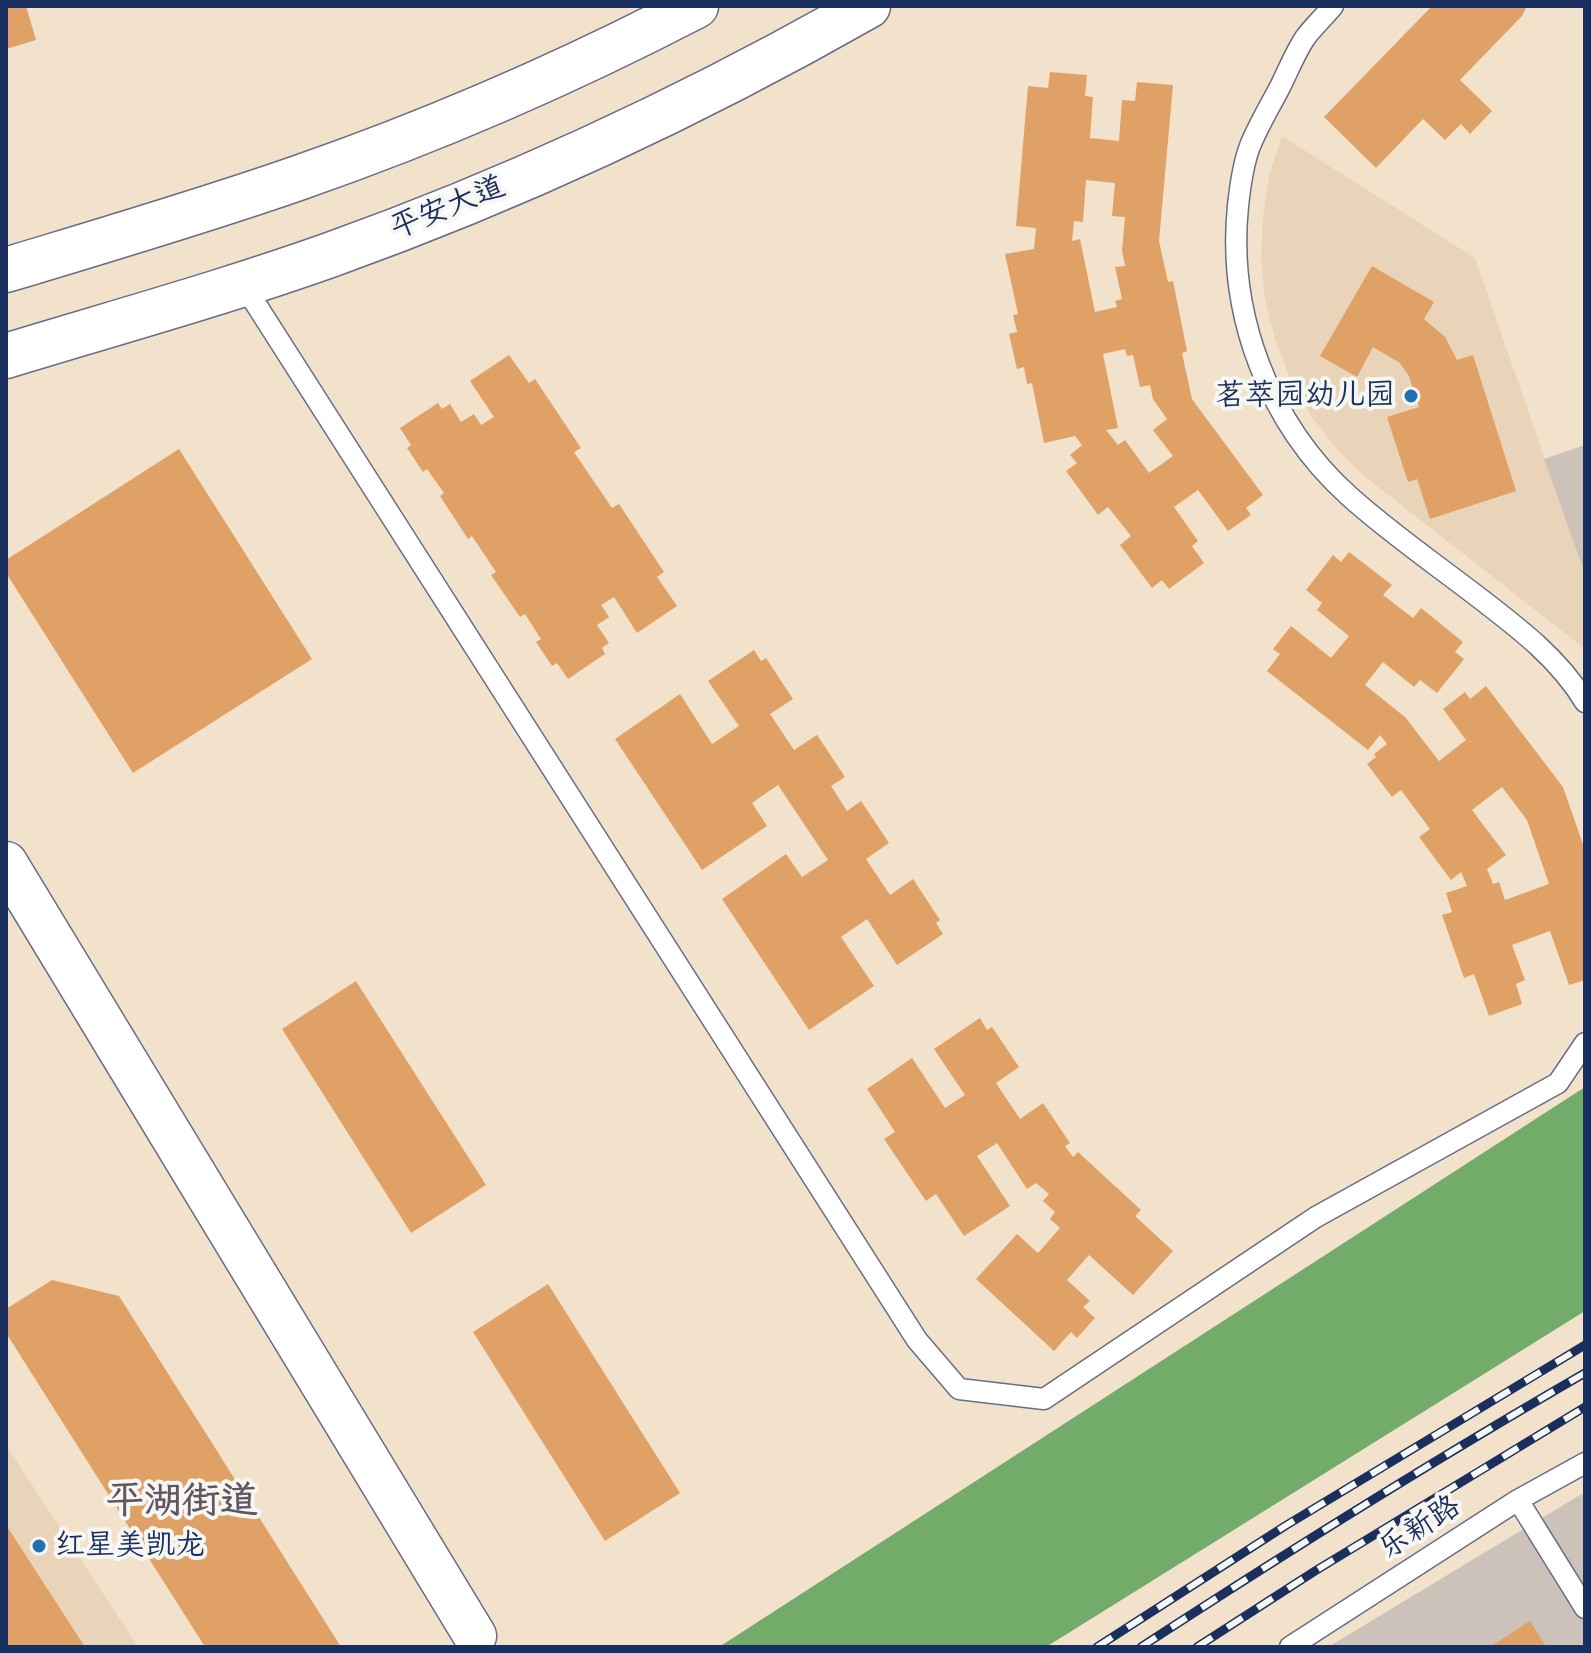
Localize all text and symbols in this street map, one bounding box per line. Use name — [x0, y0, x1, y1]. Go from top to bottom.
street label: 平安大道 — [386, 169, 510, 247]
place label: 茗萃园幼儿园 — [1215, 378, 1395, 414]
marker: 茗萃园幼儿园 — [1402, 387, 1420, 405]
district label: 平湖街道 — [106, 1479, 258, 1525]
street label: 乐新路 — [1372, 1488, 1468, 1568]
place label: 红星美凯龙 — [55, 1528, 205, 1564]
marker: 红星美凯龙 — [30, 1537, 48, 1555]

